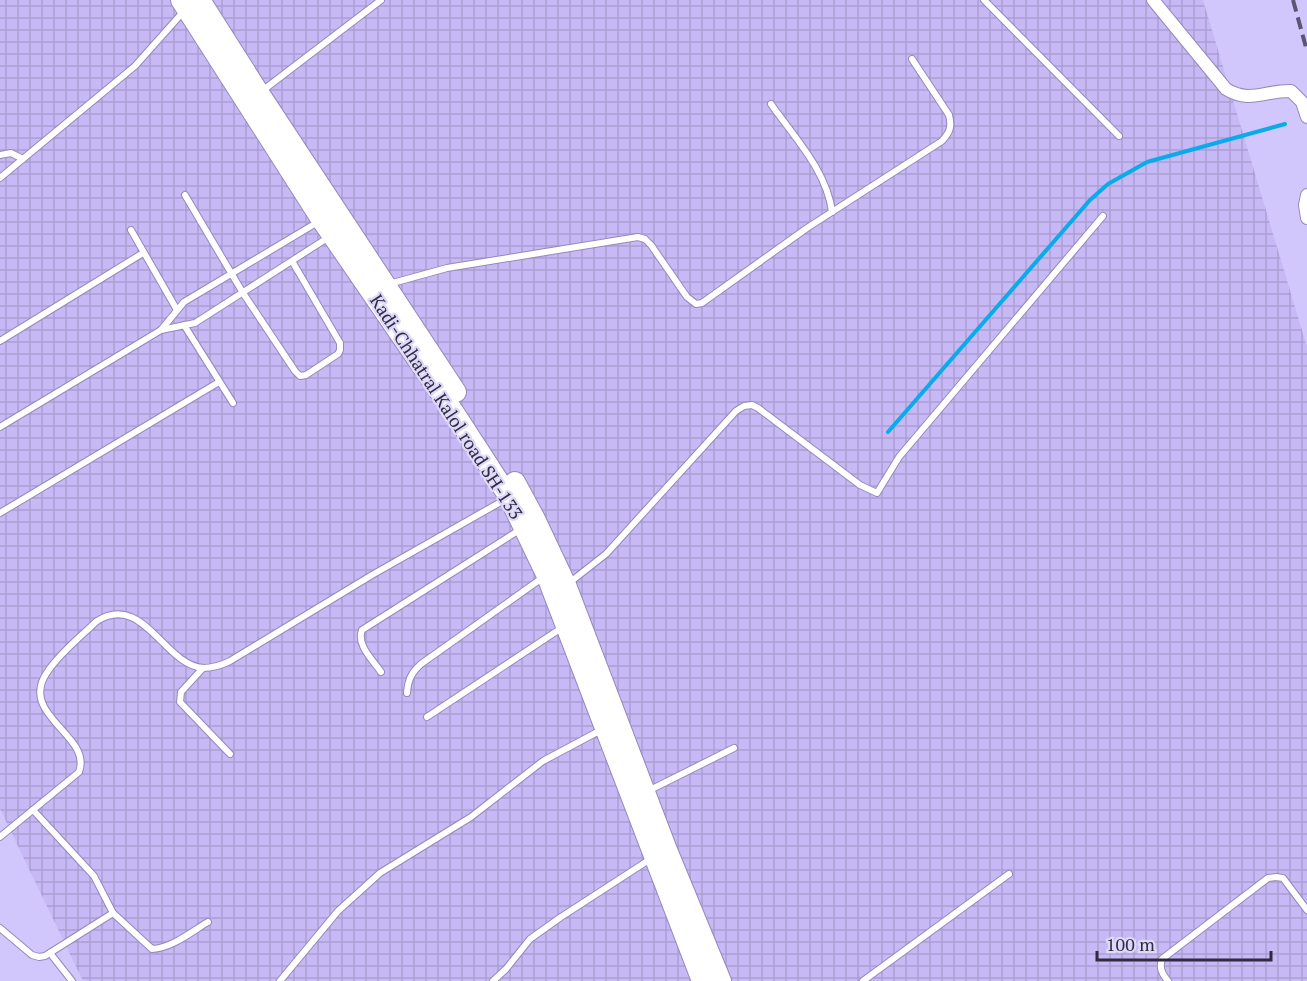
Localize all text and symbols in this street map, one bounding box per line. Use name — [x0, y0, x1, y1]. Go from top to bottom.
street label: Kadi-Chhatral Kalol road SH-133 — [365, 289, 529, 523]
scale bar — [1097, 924, 1271, 962]
text: 100 m — [1106, 932, 1155, 956]

